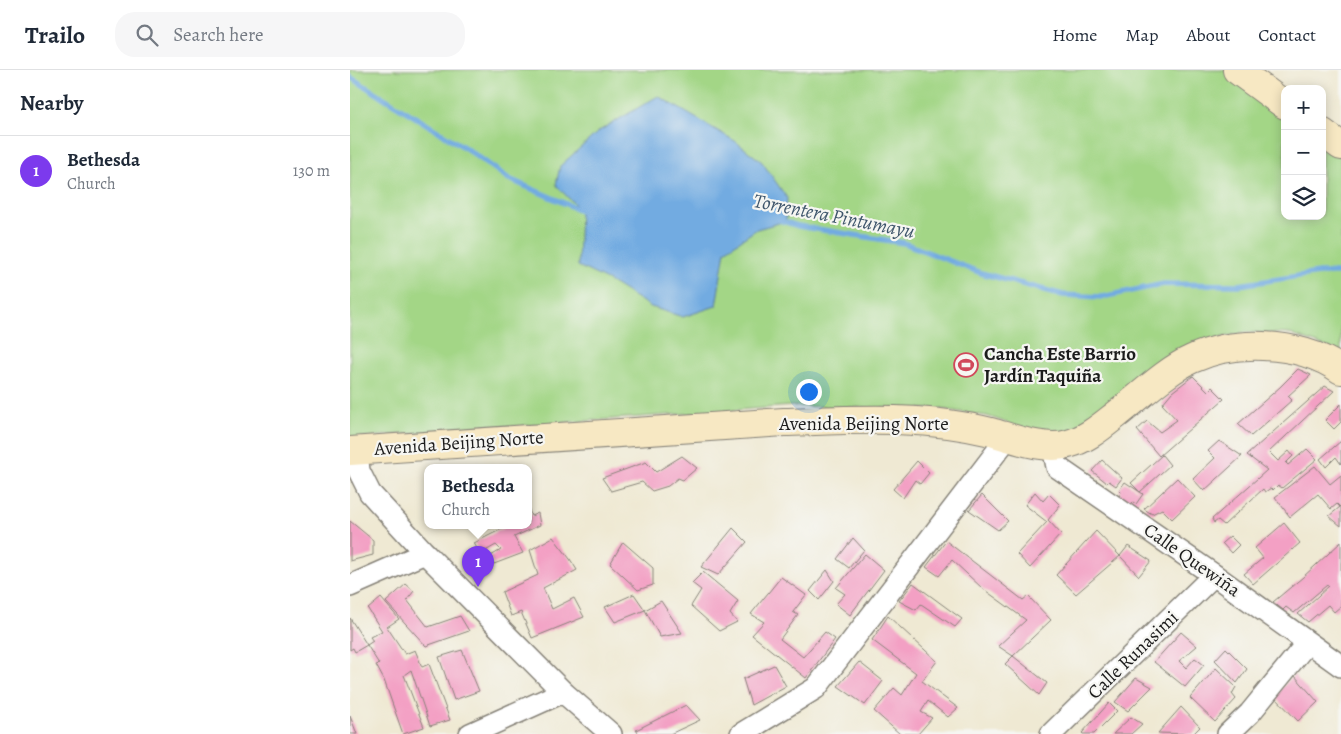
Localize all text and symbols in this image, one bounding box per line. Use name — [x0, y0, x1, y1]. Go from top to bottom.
search box — [115, 12, 465, 57]
text: Trailo — [25, 19, 85, 51]
icon: search — [133, 21, 161, 49]
text: Search here — [173, 22, 264, 48]
text: Home — [1052, 23, 1097, 47]
text: Map — [1125, 23, 1158, 47]
text: About — [1186, 23, 1230, 47]
text: Contact — [1258, 23, 1316, 47]
map controls — [1281, 85, 1326, 220]
button: + — [1281, 85, 1326, 130]
text: Nearby — [20, 89, 83, 117]
button: − — [1281, 130, 1326, 175]
text: Bethesda — [67, 147, 140, 173]
text: 1 — [33, 160, 39, 182]
text: 130 m — [293, 160, 330, 182]
text: Church — [67, 173, 116, 195]
button: layers — [1281, 175, 1326, 220]
water label: Torrentera Pintumayu — [751, 187, 917, 245]
place label: Cancha Este Barrio Jardín Taquiña — [984, 341, 1136, 389]
sports icon: Cancha Este Barrio Jardín Taquiña — [953, 352, 979, 378]
your location — [796, 379, 822, 405]
street label: Avenida Beijing Norte — [778, 411, 949, 437]
street label: Avenida Beijing Norte — [372, 424, 545, 462]
popup — [424, 464, 532, 529]
text: Bethesda — [441, 473, 515, 499]
text: Church — [441, 499, 490, 521]
street label: Calle Quewiña — [1138, 517, 1246, 603]
pin: 1 — [462, 546, 494, 587]
street label: Calle Runasimi — [1082, 605, 1184, 705]

